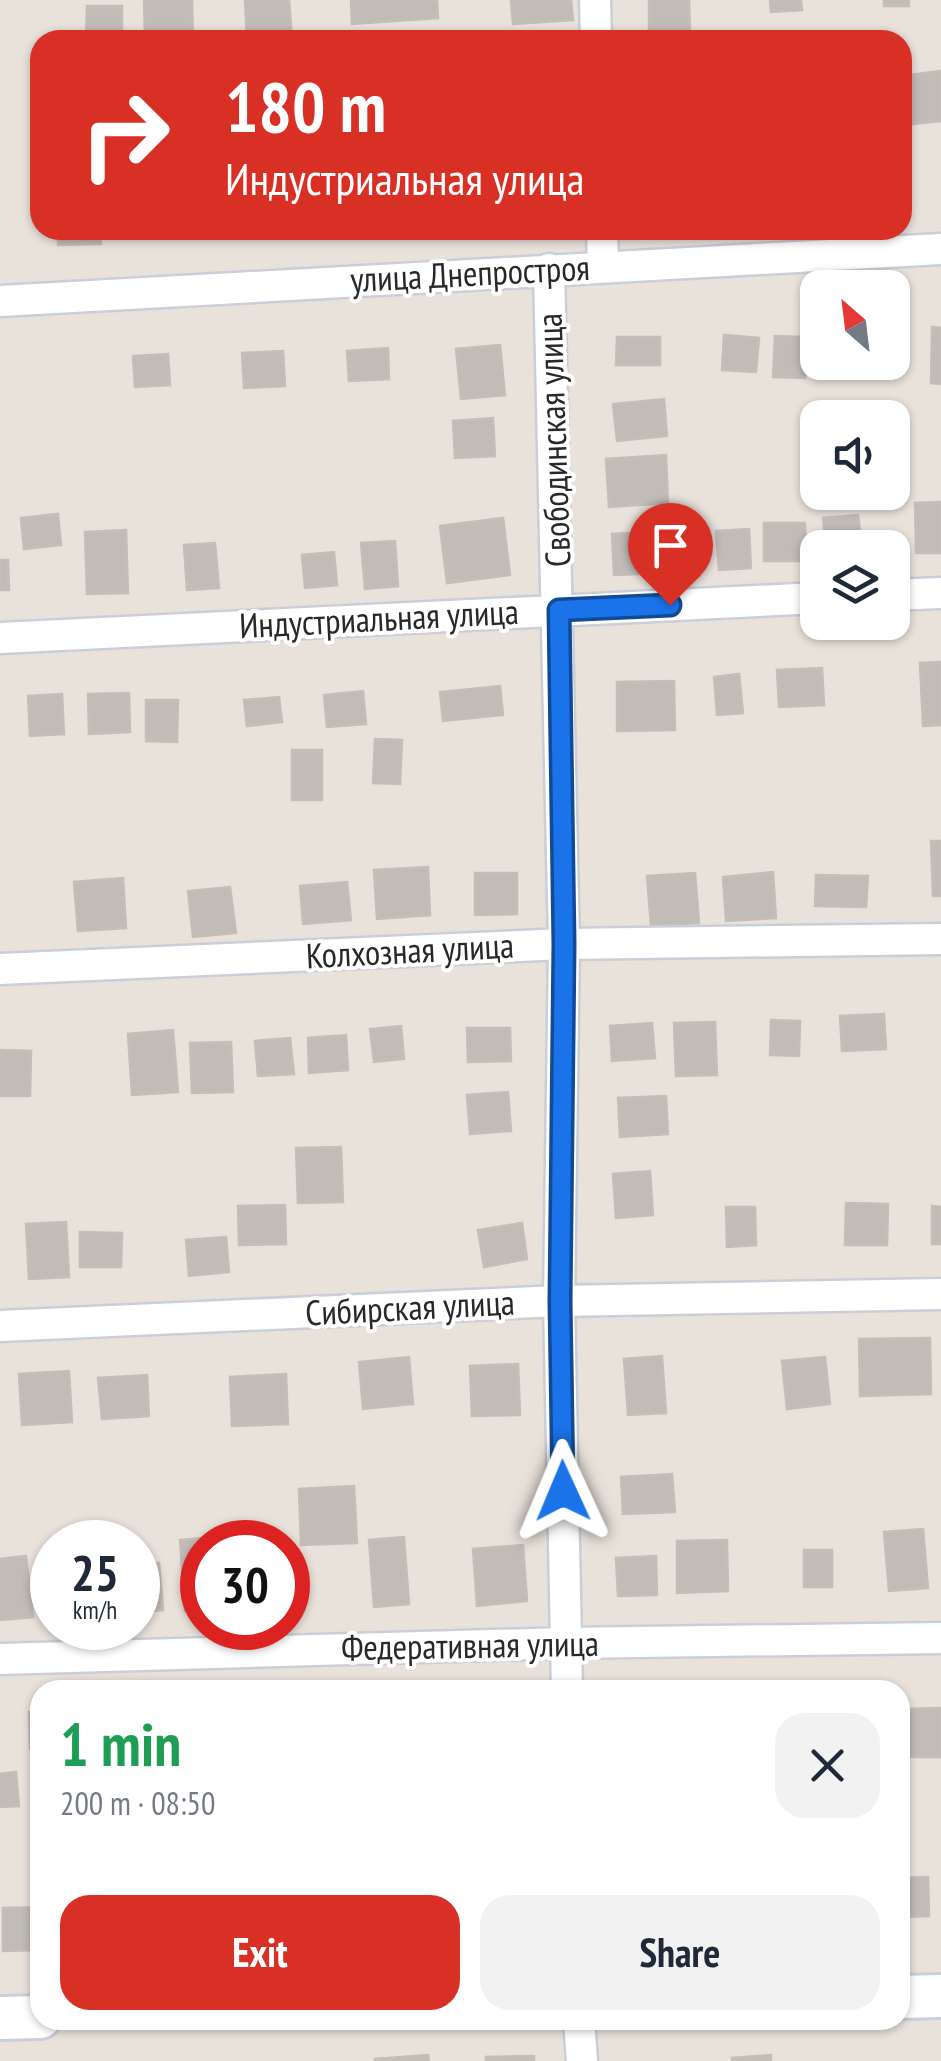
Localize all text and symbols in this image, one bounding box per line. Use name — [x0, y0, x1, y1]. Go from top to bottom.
text: 180 m — [225, 61, 386, 151]
icon: right — [60, 70, 190, 200]
text: Индустриальная улица — [225, 149, 585, 207]
street label: улица Днепростроя — [349, 244, 591, 302]
north arrow — [800, 270, 910, 380]
map controls — [800, 270, 910, 640]
street label: Свободинская улица — [526, 312, 580, 568]
button: sound — [800, 400, 910, 510]
pin — [628, 503, 713, 606]
icon: arrive — [643, 518, 698, 573]
button: layers — [800, 530, 910, 640]
street label: Индустриальная улица — [238, 588, 520, 648]
street label: Колхозная улица — [305, 922, 515, 978]
street label: Сибирская улица — [304, 1279, 516, 1335]
position arrow — [511, 1439, 615, 1543]
speed limit sign: 30 — [180, 1520, 310, 1650]
text: 25 — [71, 1540, 119, 1605]
text: km/h — [73, 1594, 117, 1626]
street label: Федеративная улица — [341, 1620, 599, 1670]
text: 1 min — [60, 1705, 181, 1783]
button: close — [775, 1713, 880, 1818]
text: 200 m · 08:50 — [60, 1782, 215, 1824]
button: Exit — [60, 1895, 460, 2010]
button: Share — [480, 1895, 880, 2010]

